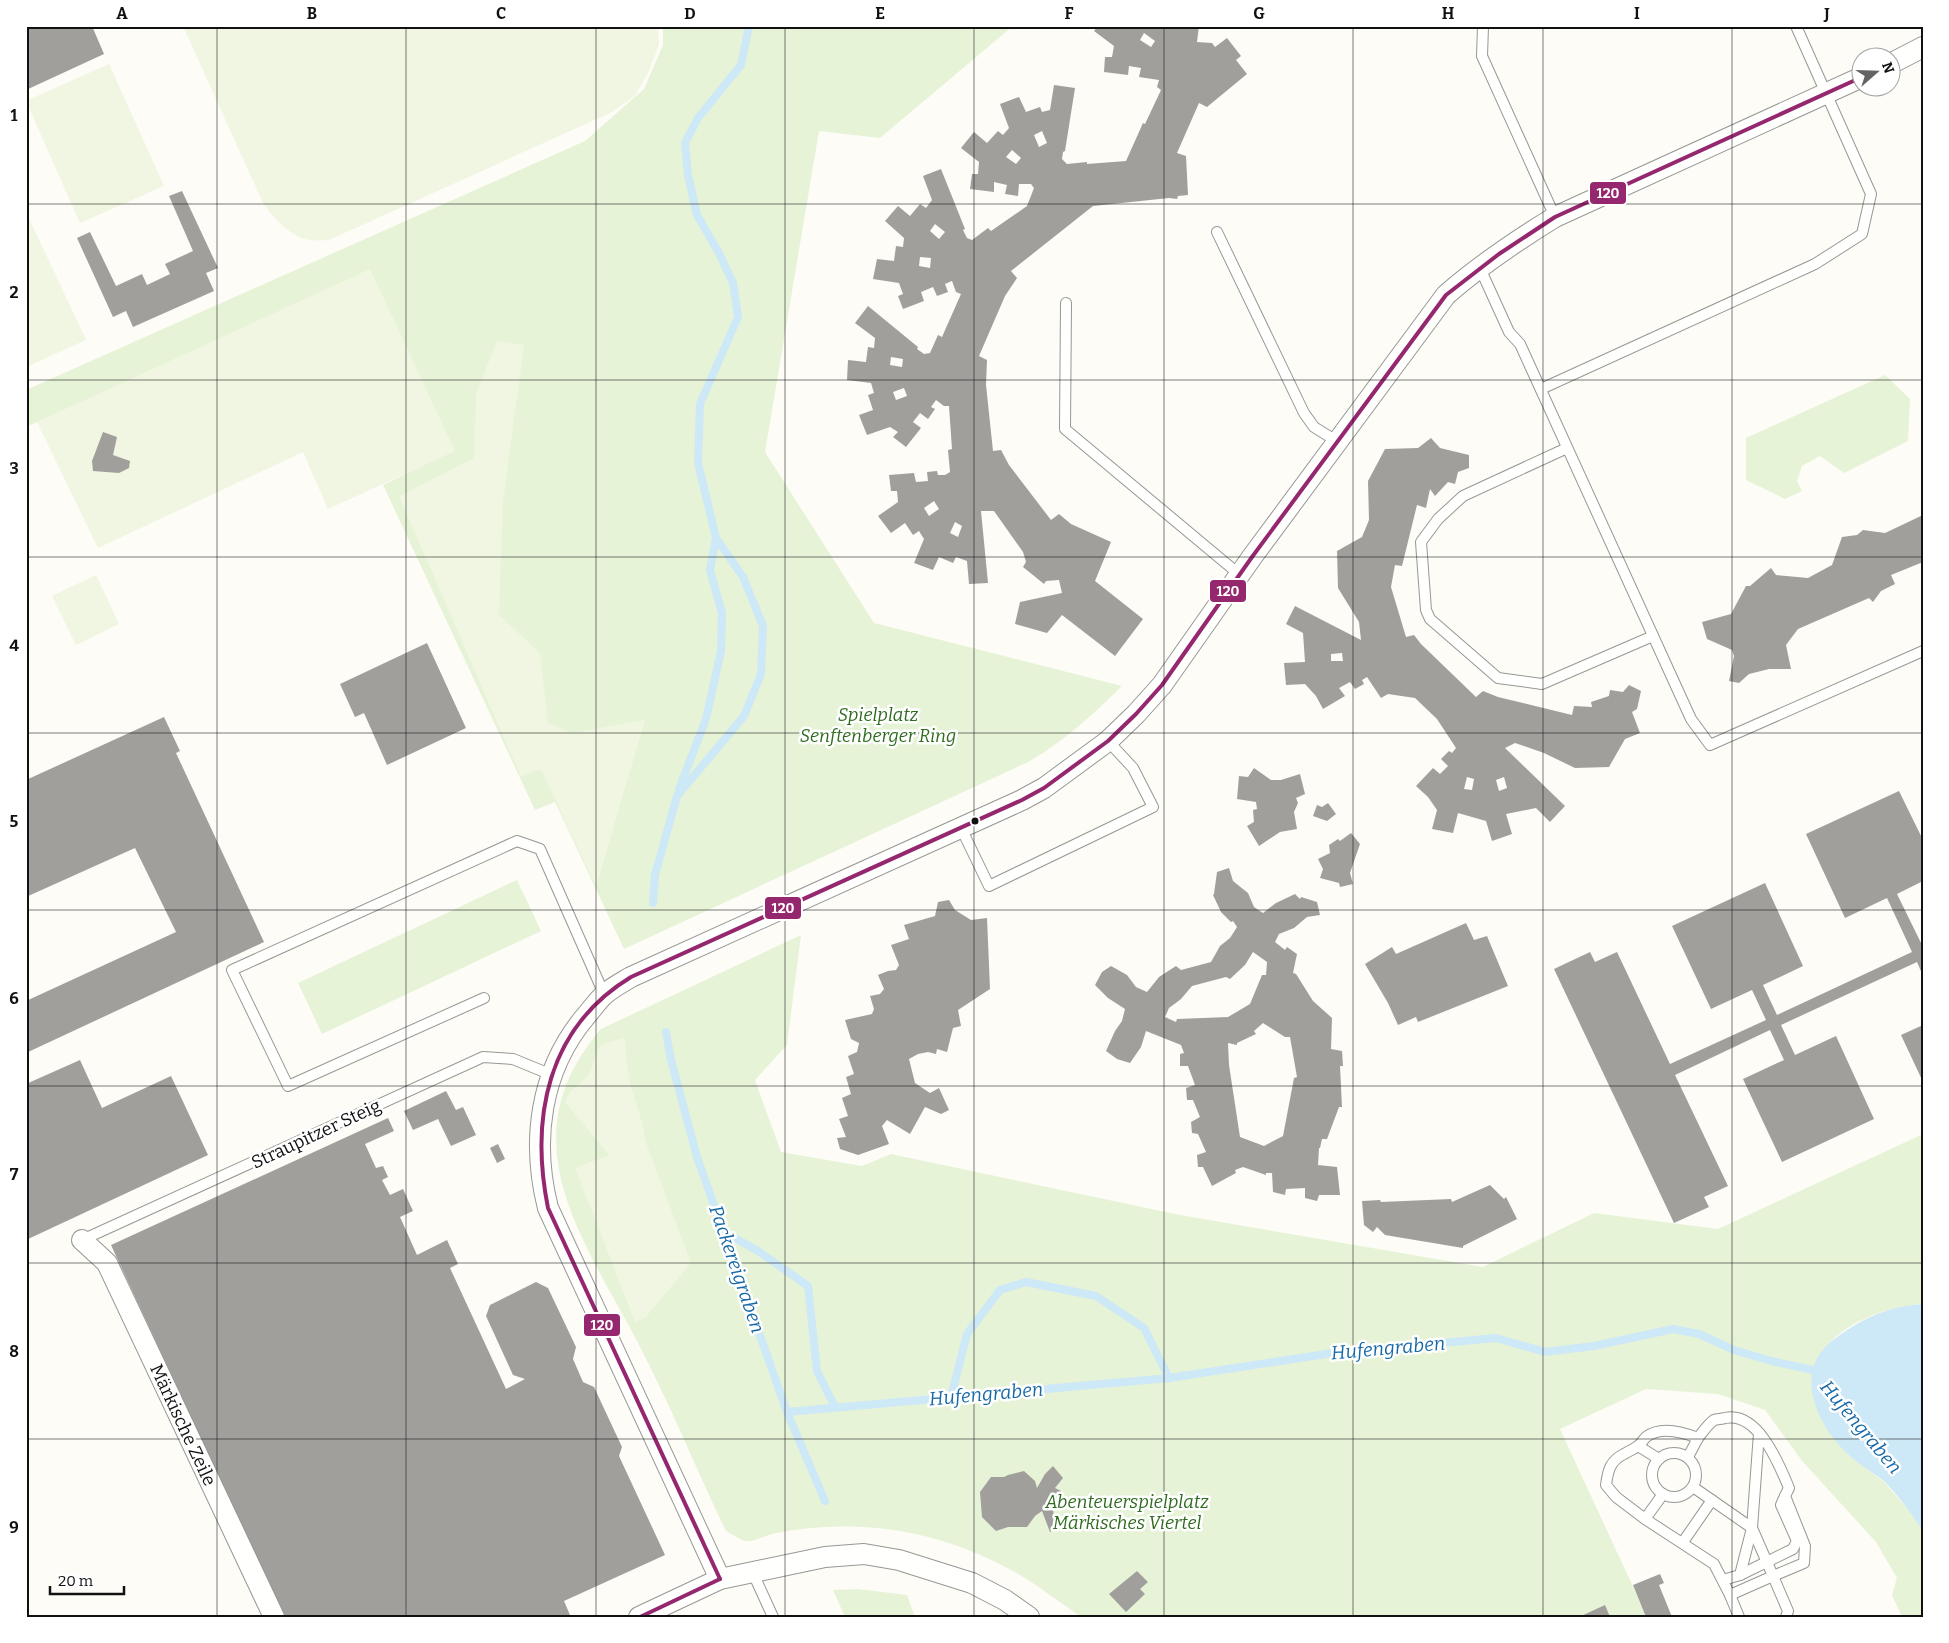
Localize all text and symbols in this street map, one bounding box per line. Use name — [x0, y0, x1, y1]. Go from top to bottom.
text: A — [116, 4, 128, 23]
text: B — [307, 4, 317, 23]
text: C — [496, 4, 506, 23]
text: D — [684, 4, 696, 23]
text: E — [875, 4, 885, 23]
text: F — [1065, 4, 1074, 23]
text: G — [1253, 4, 1265, 23]
text: H — [1442, 4, 1455, 23]
text: I — [1634, 4, 1640, 23]
text: J — [1823, 4, 1830, 23]
north arrow — [1852, 48, 1902, 98]
text: N — [1878, 60, 1898, 76]
text: 1 — [11, 106, 18, 125]
line badge: 120 — [1589, 181, 1627, 205]
text: 120 — [1597, 185, 1620, 202]
text: 2 — [9, 283, 19, 302]
text: 3 — [9, 459, 19, 478]
line badge: 120 — [1209, 579, 1247, 603]
text: 120 — [1217, 583, 1240, 600]
text: 4 — [9, 636, 19, 655]
park label: Spielplatz Senftenberger Ring — [800, 704, 956, 747]
text: 5 — [10, 812, 19, 831]
unlabelled marker — [970, 816, 980, 826]
line badge: 120 — [764, 896, 802, 920]
text: 120 — [772, 900, 795, 917]
text: 6 — [9, 989, 19, 1008]
street label: Straupitzer Steig — [248, 1094, 384, 1174]
text: 7 — [10, 1165, 19, 1184]
water label: Packereigraben — [704, 1202, 770, 1336]
line badge: 120 — [583, 1313, 621, 1337]
text: 120 — [591, 1317, 614, 1334]
water label: Hufengraben — [1330, 1332, 1446, 1364]
text: 8 — [9, 1342, 19, 1361]
street label: Märkische Zeile — [145, 1361, 221, 1489]
water label: Hufengraben — [1815, 1376, 1907, 1478]
water label: Hufengraben — [928, 1378, 1044, 1410]
park label: Abenteuerspielplatz Märkisches Viertel — [1044, 1491, 1209, 1534]
text: 9 — [9, 1518, 19, 1537]
scale bar — [50, 1563, 124, 1595]
text: 20 m — [58, 1572, 94, 1590]

